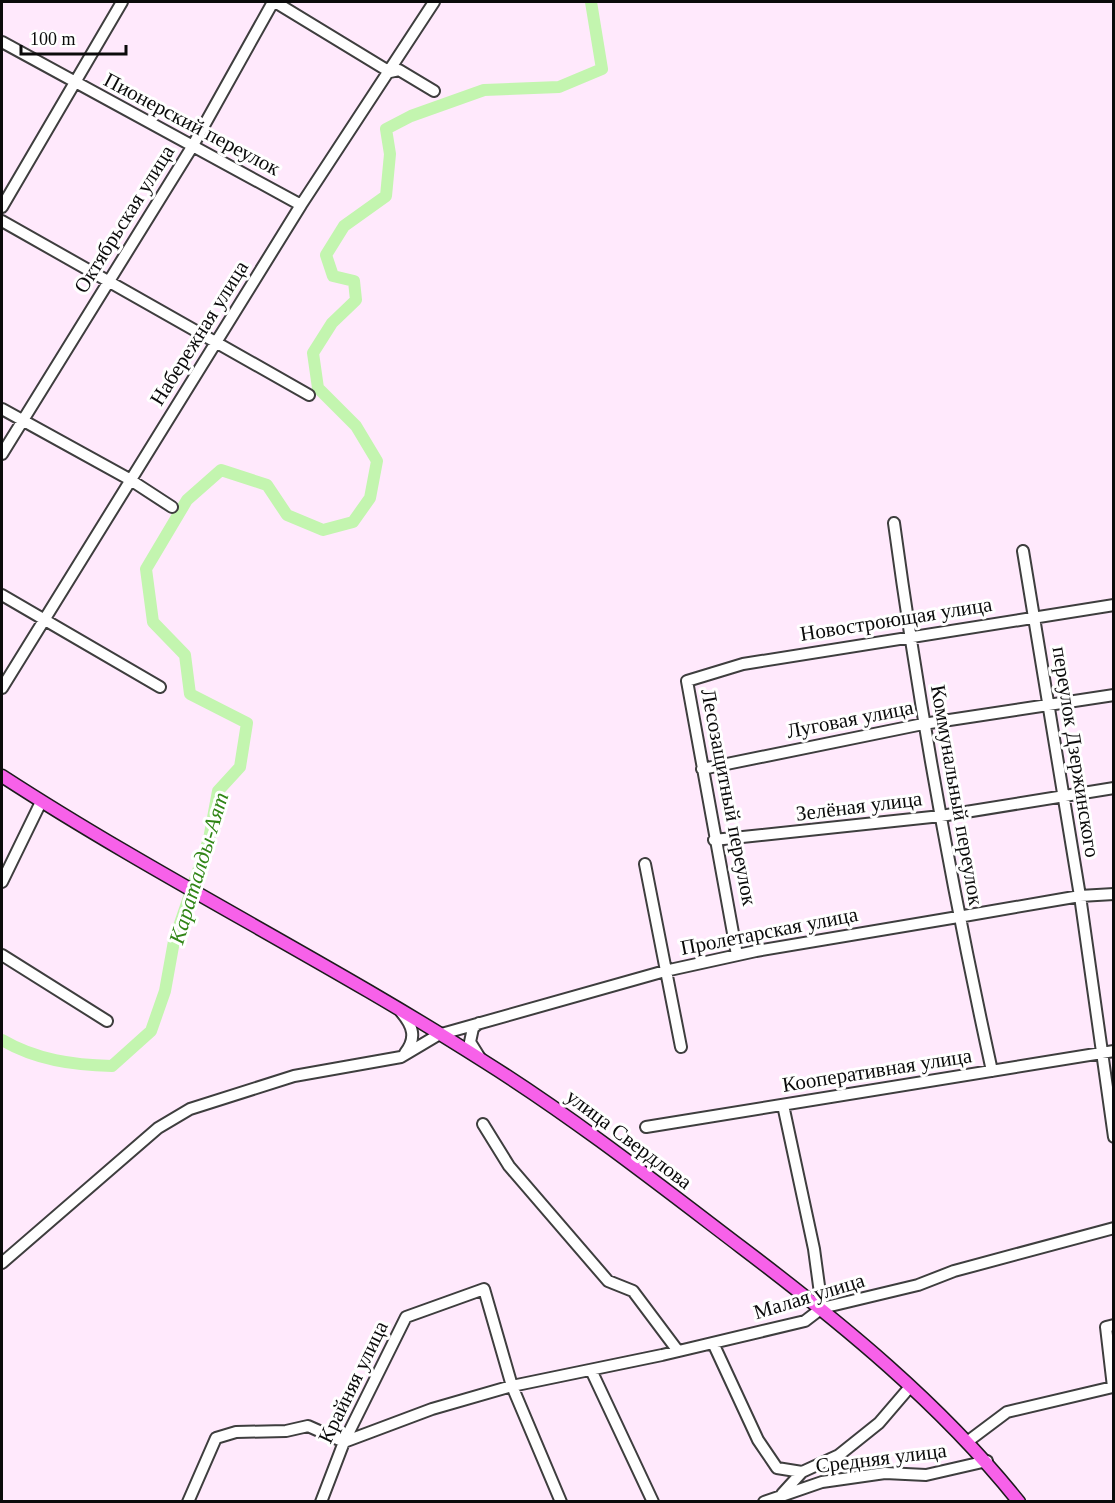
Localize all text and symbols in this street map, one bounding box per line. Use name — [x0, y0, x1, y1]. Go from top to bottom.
scale bar — [21, 18, 126, 56]
text: 100 m — [30, 29, 76, 49]
street label: Пионерский переулок — [100, 67, 285, 181]
street label: Октябрьская улица — [69, 140, 180, 297]
street label: Набережная улица — [145, 256, 253, 410]
street label: Новостроющая улица — [798, 592, 994, 646]
street label: переулок Дзержинского — [1047, 645, 1105, 859]
street label: Коммунальный переулок — [926, 683, 988, 908]
street label: Лесозащитный переулок — [696, 687, 762, 908]
street label: Луговая улица — [785, 695, 916, 743]
street label: Зелёная улица — [795, 786, 924, 826]
water label: Караталды-Аят — [163, 789, 233, 948]
street label: Пролетарская улица — [678, 902, 860, 960]
street label: Кооперативная улица — [781, 1043, 974, 1097]
street label: улица Свердлова — [561, 1084, 697, 1194]
street label: Малая улица — [751, 1268, 868, 1324]
street label: Крайняя улица — [313, 1316, 393, 1447]
street label: Средняя улица — [814, 1438, 949, 1478]

